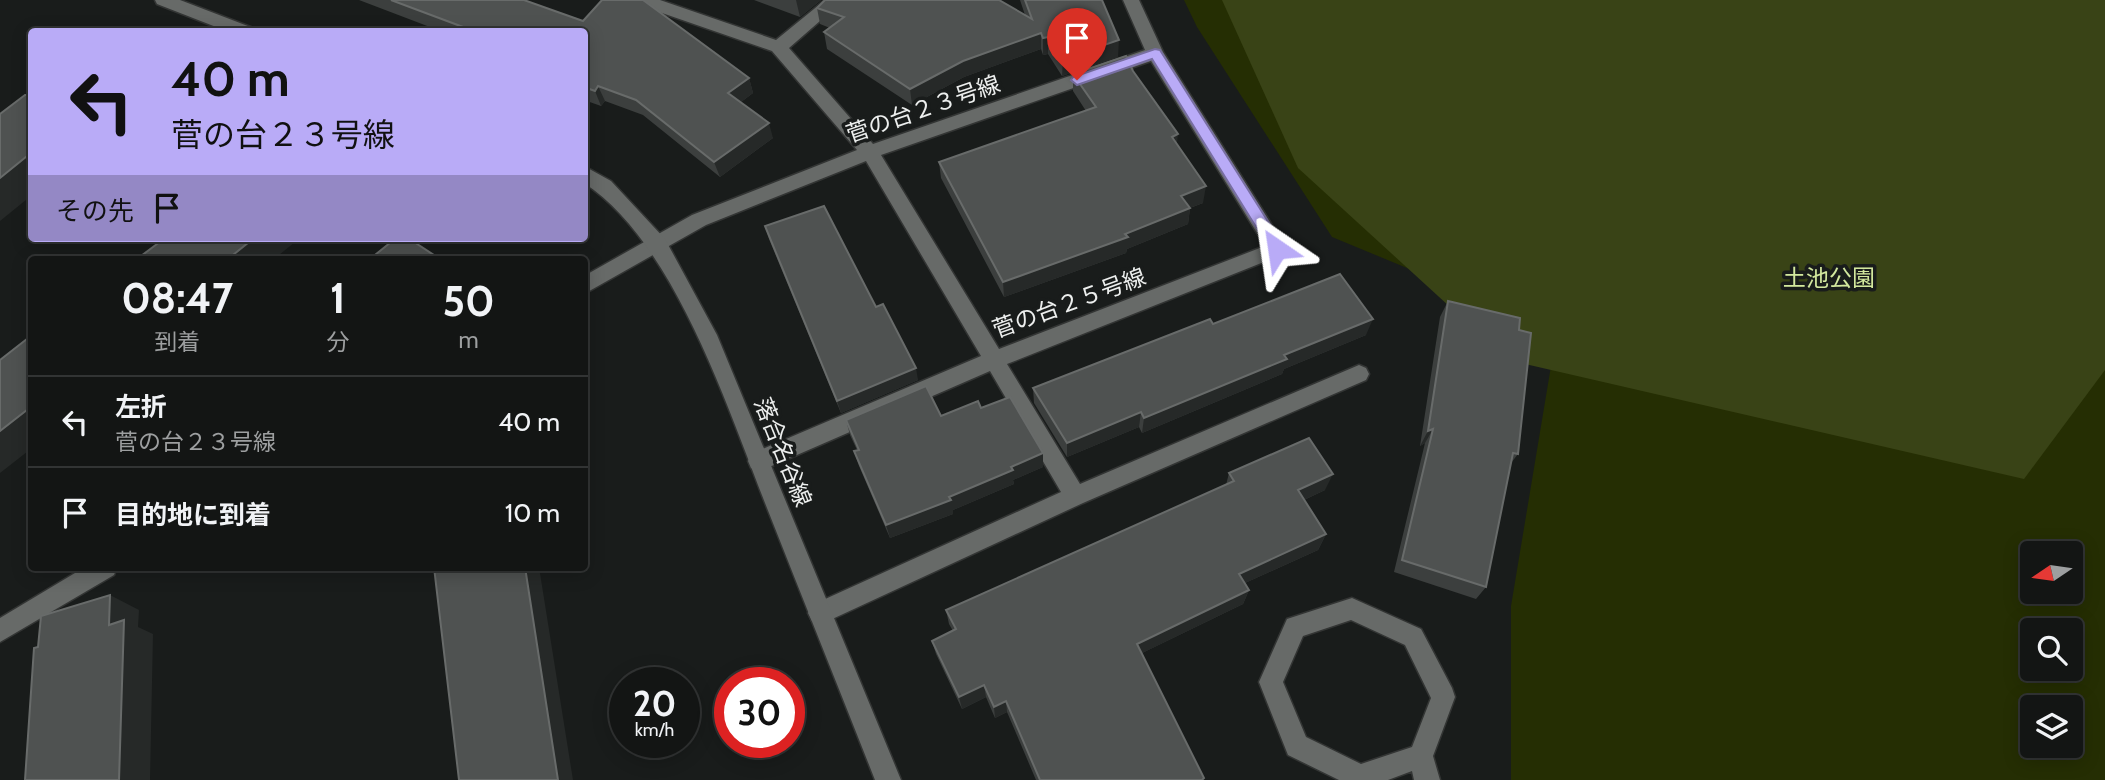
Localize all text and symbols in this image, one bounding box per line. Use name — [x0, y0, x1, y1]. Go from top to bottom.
pin — [1047, 8, 1107, 80]
icon: arrive — [1058, 19, 1096, 57]
text: 40 m — [171, 49, 290, 108]
icon: left — [56, 56, 147, 147]
street label: 菅の台２３号線 — [842, 70, 1004, 148]
text: 菅の台２３号線 — [171, 115, 395, 154]
icon: arrive — [148, 189, 186, 227]
text: その先 — [56, 195, 134, 227]
position arrow — [1240, 212, 1314, 286]
street label: 菅の台２５号線 — [989, 262, 1149, 344]
park label: 土池公園 — [1783, 264, 1875, 292]
text: 08:47 — [121, 272, 233, 324]
text: 1 — [330, 272, 346, 324]
text: 50 — [443, 275, 495, 327]
text: m — [459, 326, 479, 354]
text: 到着 — [154, 328, 200, 356]
text: 分 — [326, 328, 349, 356]
text: 左折 — [115, 391, 167, 423]
street label: 落合名谷線 — [748, 393, 818, 511]
icon: left — [56, 403, 94, 441]
text: 40 m — [498, 406, 560, 438]
text: 菅の台２３号線 — [115, 428, 276, 456]
icon: arrive — [56, 494, 94, 532]
text: 10 m — [505, 497, 560, 529]
text: 目的地に到着 — [115, 499, 271, 531]
north arrow — [2020, 541, 2082, 604]
map controls — [2020, 541, 2083, 758]
button: search — [2020, 618, 2083, 681]
speed limit sign: 30 — [714, 667, 805, 758]
text: 20 — [633, 682, 676, 725]
button: layers — [2020, 695, 2083, 758]
text: km/h — [635, 719, 674, 741]

